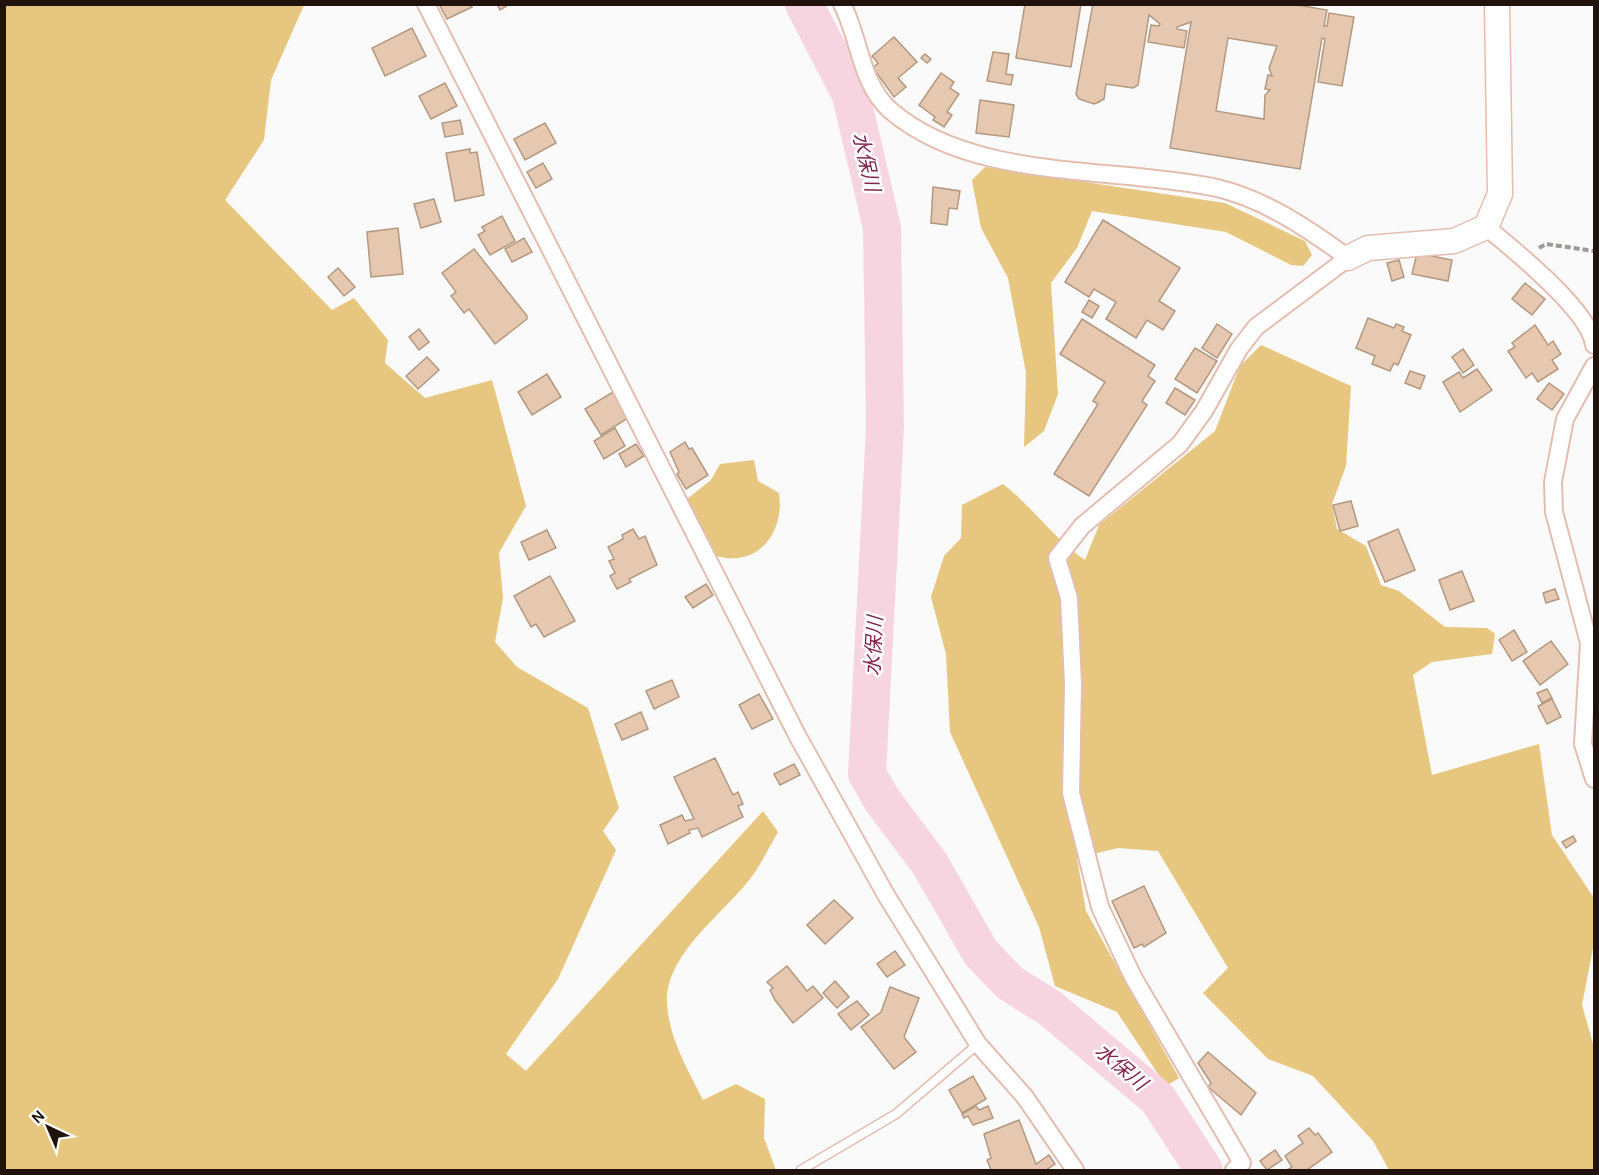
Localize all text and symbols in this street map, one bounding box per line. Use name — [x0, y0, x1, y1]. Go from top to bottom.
water label: 水保川 — [848, 130, 884, 196]
water label: 水保川 — [861, 613, 887, 677]
water label: 水保川 — [1091, 1039, 1153, 1096]
north arrow — [18, 1097, 78, 1157]
text: N — [27, 1106, 49, 1127]

